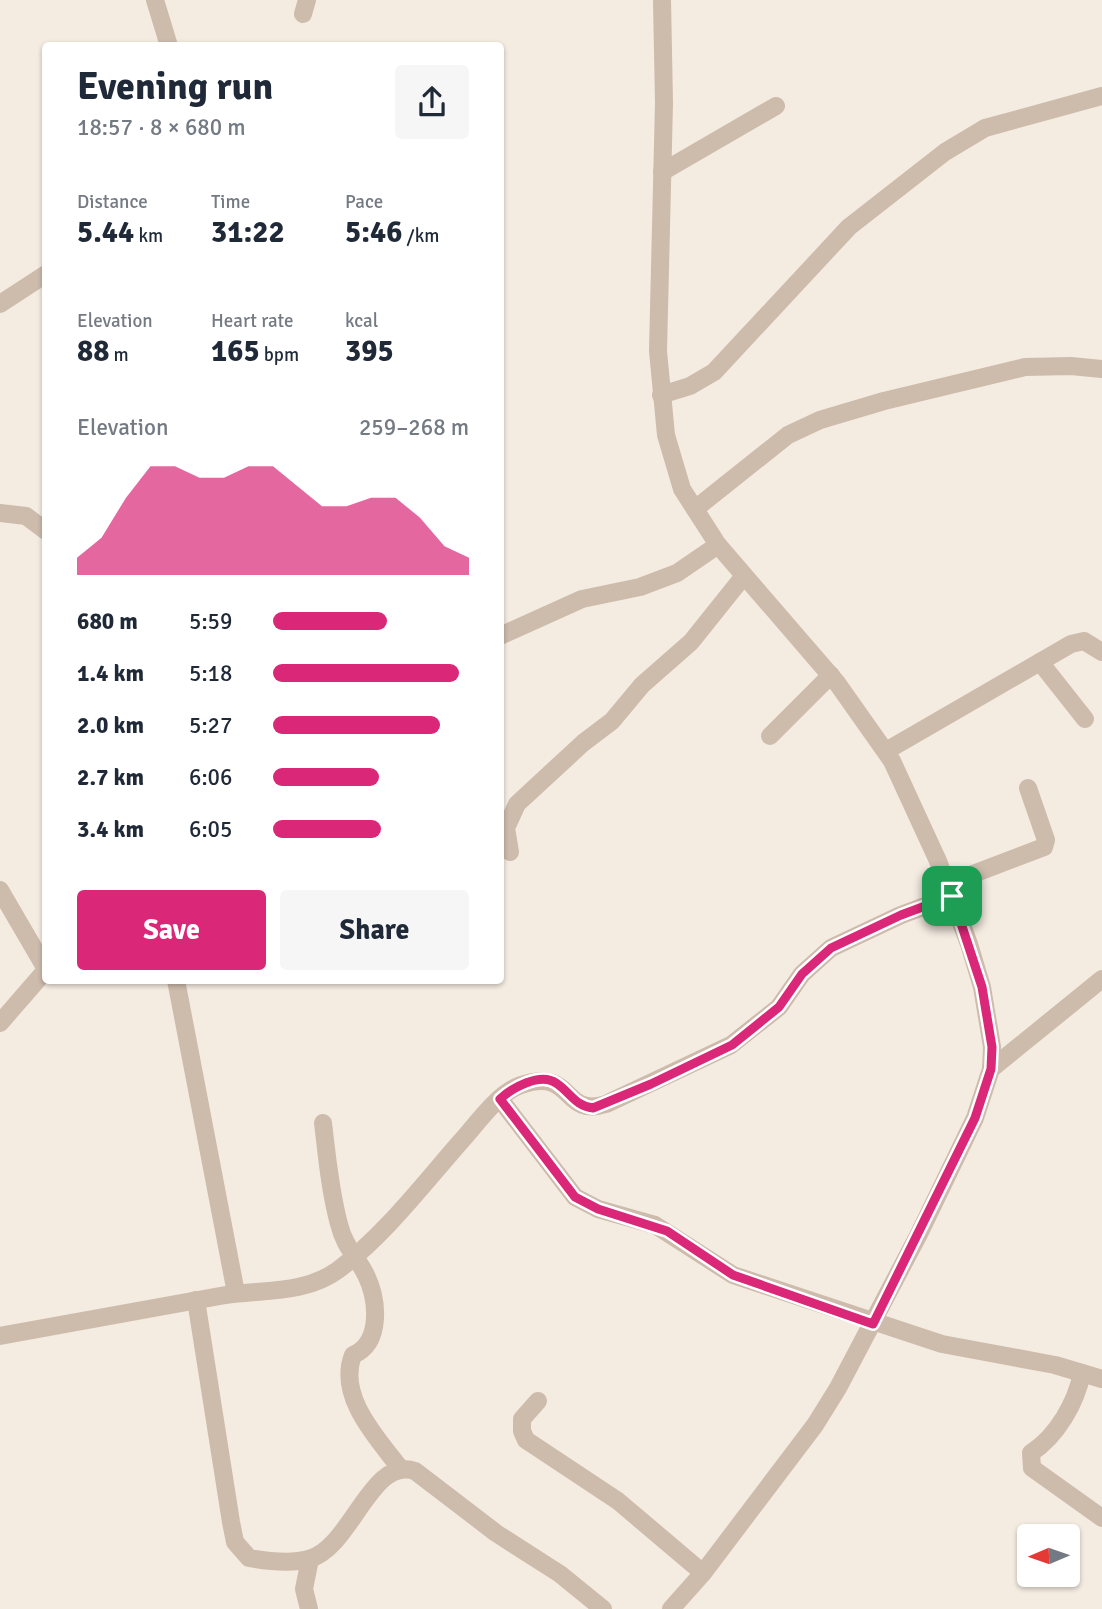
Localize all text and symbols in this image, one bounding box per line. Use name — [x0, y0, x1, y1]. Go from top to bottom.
text: Evening run — [77, 63, 273, 110]
button: share — [395, 65, 469, 139]
text: 18:57 · 8 × 680 m — [77, 113, 246, 142]
text: Distance — [77, 190, 148, 214]
text: Time — [211, 190, 250, 214]
text: Pace — [345, 190, 383, 214]
text: 5.44 — [77, 214, 134, 251]
text: 31:22 — [211, 214, 285, 251]
text: 5:46 — [345, 214, 402, 251]
text: km — [134, 224, 163, 248]
text: /km — [402, 224, 439, 248]
text: Elevation — [77, 309, 153, 333]
text: Heart rate — [211, 309, 293, 333]
text: kcal — [345, 309, 378, 333]
text: 88 — [77, 333, 109, 370]
text: 165 — [211, 333, 260, 370]
text: 395 — [345, 333, 394, 370]
text: m — [109, 343, 129, 367]
text: bpm — [260, 343, 299, 367]
text: Elevation — [77, 413, 169, 442]
text: 259–268 m — [359, 413, 469, 442]
text: 680 m — [77, 607, 138, 636]
text: 5:59 — [189, 607, 232, 636]
text: 1.4 km — [77, 659, 144, 688]
text: 5:18 — [189, 659, 232, 688]
text: 2.0 km — [77, 711, 144, 740]
text: 5:27 — [189, 711, 232, 740]
text: 2.7 km — [77, 763, 144, 792]
text: 6:06 — [189, 763, 232, 792]
text: 3.4 km — [77, 815, 144, 844]
text: 6:05 — [189, 815, 232, 844]
pin — [922, 866, 982, 926]
icon: arrive — [933, 877, 971, 915]
button: Save — [77, 890, 266, 970]
button: Share — [280, 890, 469, 970]
north arrow — [1017, 1524, 1080, 1587]
map controls — [1017, 1524, 1080, 1587]

